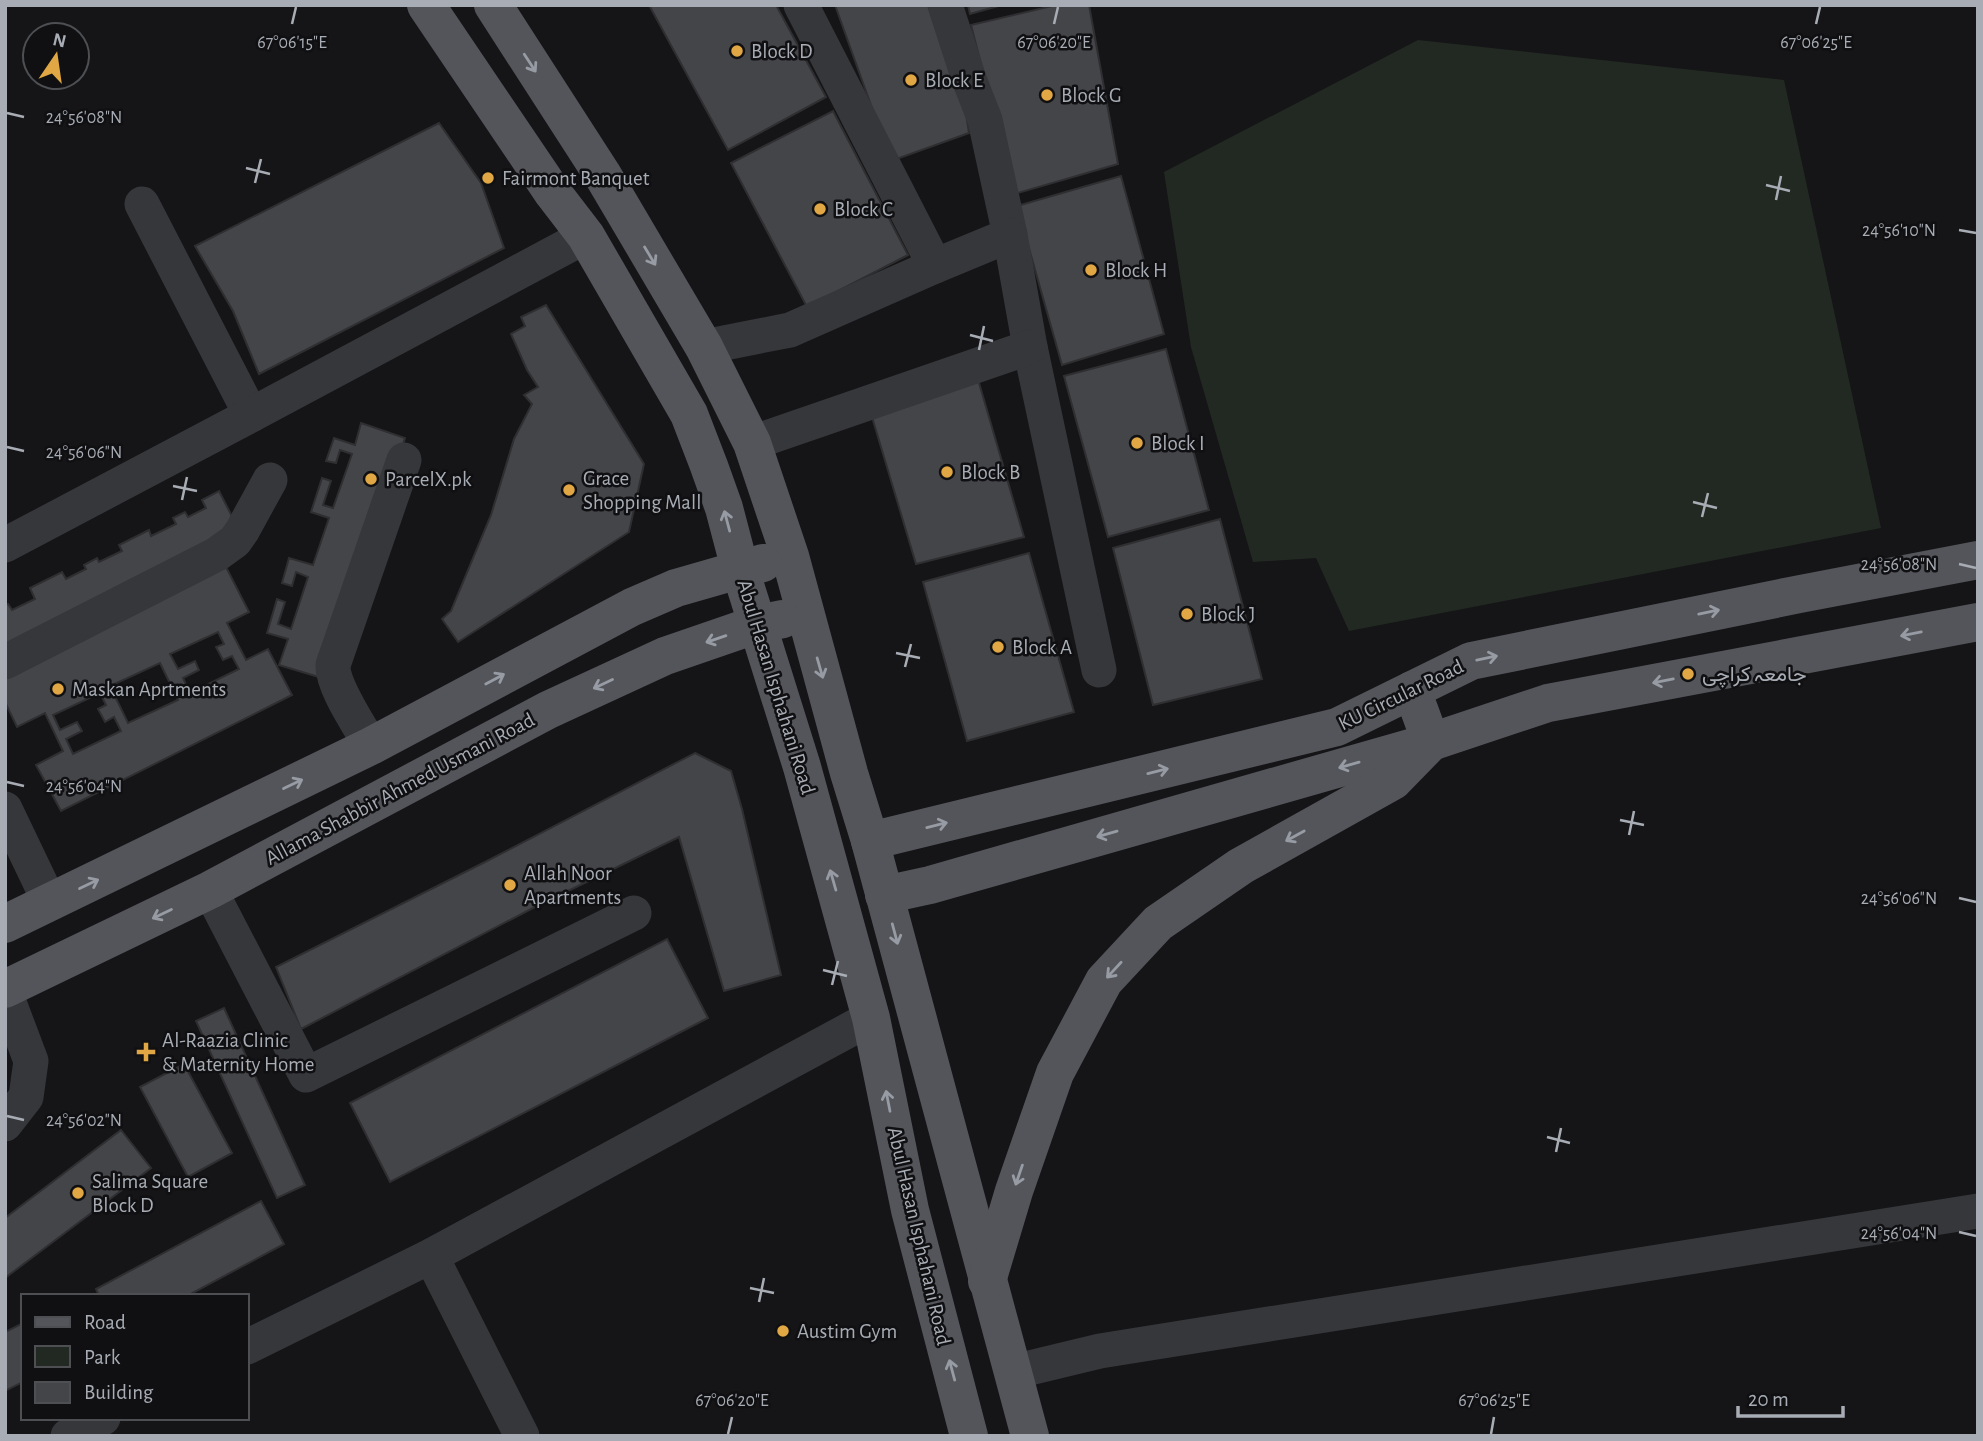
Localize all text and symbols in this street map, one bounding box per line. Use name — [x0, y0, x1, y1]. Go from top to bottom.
north arrow — [21, 21, 91, 91]
text: N — [51, 30, 68, 52]
text: 67°06'15"E — [257, 34, 327, 52]
text: 67°06'20"E — [1017, 34, 1091, 52]
text: 67°06'25"E — [1780, 34, 1852, 52]
place label: Block D — [751, 41, 812, 62]
marker: Block D — [729, 43, 745, 59]
one-way arrow — [523, 52, 537, 72]
place label: Block E — [925, 70, 983, 91]
marker: Block E — [903, 72, 919, 88]
place label: Block G — [1061, 85, 1122, 106]
marker: Block G — [1039, 87, 1055, 103]
text: 24°56'08"N — [46, 109, 122, 127]
place label: Fairmont Banquet — [502, 168, 650, 189]
marker: Fairmont Banquet — [480, 170, 496, 186]
place label: Block C — [834, 199, 893, 220]
marker: Block C — [812, 201, 828, 217]
text: 24°56'10"N — [1862, 222, 1936, 240]
one-way arrow — [643, 245, 657, 265]
place label: Block H — [1105, 260, 1167, 281]
marker: Block H — [1083, 262, 1099, 278]
place label: Block I — [1151, 433, 1205, 454]
marker: Block I — [1129, 435, 1145, 451]
text: 24°56'06"N — [46, 444, 122, 462]
place label: Block B — [961, 462, 1020, 483]
marker: Block B — [939, 464, 955, 480]
place label: Grace Shopping Mall — [583, 468, 701, 513]
place label: ParcelX.pk — [385, 469, 472, 490]
marker: ParcelX.pk — [363, 471, 379, 487]
marker: Grace Shopping Mall — [561, 482, 577, 498]
one-way arrow — [720, 510, 733, 532]
text: 24°56'08"N — [1861, 556, 1937, 574]
street label: Abul Hasan Isphahani Road — [733, 577, 819, 797]
place label: Block J — [1201, 604, 1255, 625]
one-way arrow — [1697, 605, 1720, 619]
marker: Block J — [1179, 606, 1195, 622]
one-way arrow — [1900, 628, 1923, 642]
one-way arrow — [705, 633, 727, 646]
place label: Block A — [1012, 637, 1072, 658]
marker: Block A — [990, 639, 1006, 655]
one-way arrow — [1475, 650, 1498, 664]
one-way arrow — [815, 656, 828, 678]
street label: KU Circular Road — [1335, 656, 1467, 734]
place label: جامعہ کراچی — [1702, 664, 1807, 688]
marker: جامعہ کراچی — [1680, 666, 1696, 682]
one-way arrow — [484, 672, 505, 686]
one-way arrow — [1652, 675, 1675, 689]
one-way arrow — [593, 678, 614, 692]
place label: Maskan Aprtments — [72, 679, 226, 700]
marker: Maskan Aprtments — [50, 681, 66, 697]
street label: Allama Shabbir Ahmed Usmani Road — [262, 709, 538, 869]
one-way arrow — [1338, 759, 1360, 772]
one-way arrow — [1146, 764, 1168, 777]
one-way arrow — [282, 776, 303, 790]
text: 24°56'04"N — [46, 778, 122, 796]
one-way arrow — [925, 818, 947, 831]
one-way arrow — [1096, 828, 1119, 841]
one-way arrow — [1286, 829, 1306, 843]
place label: Allah Noor Apartments — [524, 863, 621, 908]
one-way arrow — [826, 869, 839, 892]
one-way arrow — [78, 876, 99, 890]
marker: Allah Noor Apartments — [502, 877, 518, 893]
text: 24°56'06"N — [1861, 890, 1937, 908]
one-way arrow — [152, 907, 173, 921]
one-way arrow — [889, 922, 902, 945]
one-way arrow — [1106, 961, 1123, 978]
place label: Al-Raazia Clinic & Maternity Home — [162, 1030, 315, 1075]
marker: Al-Raazia Clinic & Maternity Home — [136, 1042, 156, 1062]
one-way arrow — [880, 1090, 894, 1113]
text: 24°56'02"N — [46, 1112, 122, 1130]
street label: Abul Hasan Isphahani Road — [884, 1125, 954, 1347]
one-way arrow — [1012, 1164, 1024, 1186]
place label: Salima Square Block D — [92, 1171, 208, 1216]
marker: Salima Square Block D — [70, 1185, 86, 1201]
text: 24°56'04"N — [1861, 1225, 1937, 1243]
legend — [21, 1294, 248, 1420]
text: Road — [84, 1312, 126, 1333]
place label: Austim Gym — [797, 1321, 897, 1342]
marker: Austim Gym — [775, 1323, 791, 1339]
text: Park — [84, 1347, 121, 1368]
one-way arrow — [945, 1359, 958, 1382]
scale bar — [1738, 1374, 1843, 1418]
text: Building — [84, 1382, 154, 1403]
text: 20 m — [1748, 1389, 1789, 1410]
text: 67°06'20"E — [695, 1392, 769, 1410]
text: 67°06'25"E — [1458, 1392, 1530, 1410]

